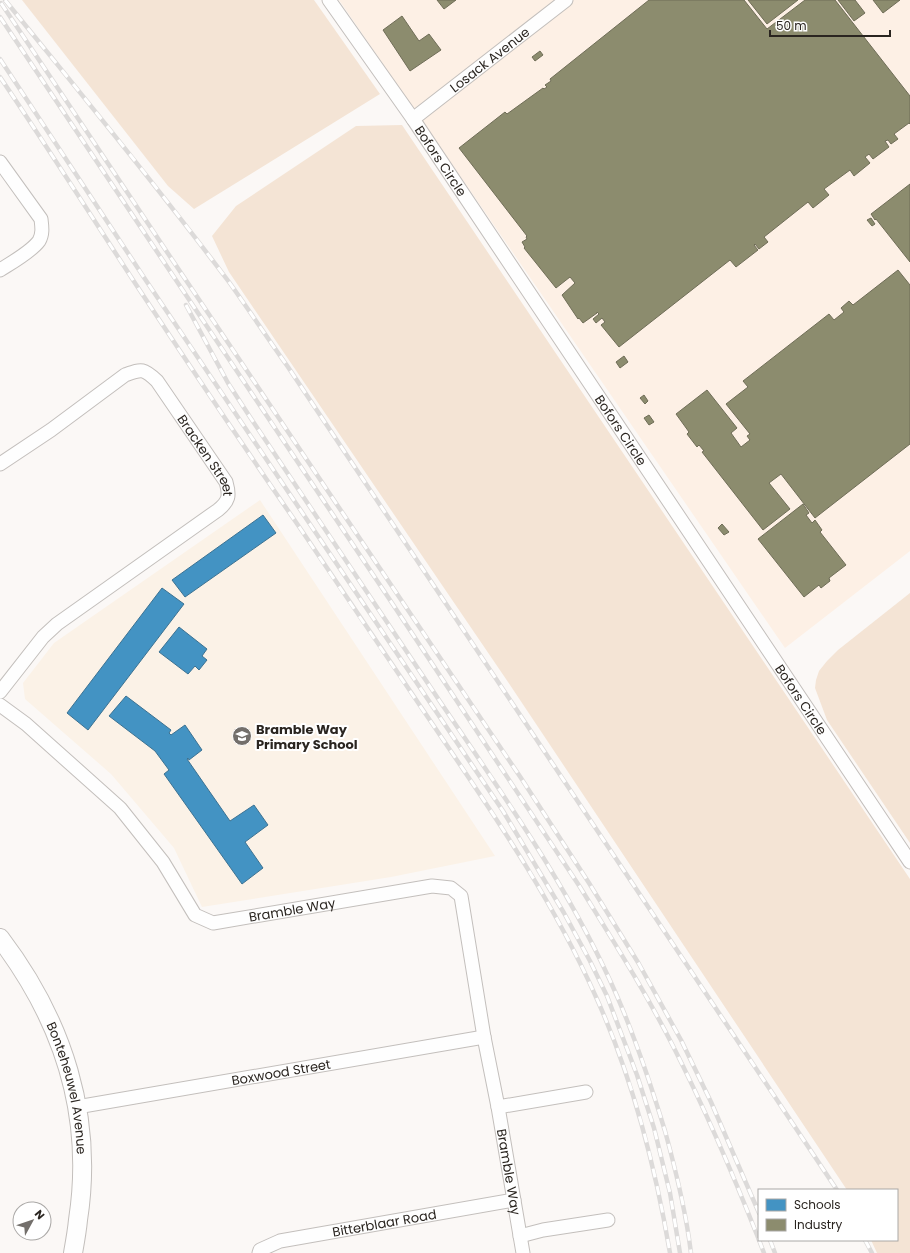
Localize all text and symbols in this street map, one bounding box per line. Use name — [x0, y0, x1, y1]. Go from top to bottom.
scale bar — [770, 12, 890, 38]
text: 50 m — [776, 17, 807, 34]
street label: Losack Avenue — [446, 23, 534, 97]
street label: Bofors Circle — [410, 122, 471, 200]
street label: Bofors Circle — [590, 391, 651, 470]
street label: Bracken Street — [173, 411, 237, 497]
street label: Bofors Circle — [770, 661, 831, 739]
place label: Bramble Way Primary School — [256, 720, 358, 754]
school or university icon: Bramble Way Primary School — [231, 725, 253, 747]
street label: Bramble Way — [247, 893, 337, 927]
street label: Bonteheuwel Avenue — [42, 1019, 91, 1155]
street label: Boxwood Street — [230, 1055, 332, 1090]
street label: Bramble Way — [492, 1127, 525, 1217]
legend — [758, 1189, 898, 1241]
text: Schools — [794, 1196, 841, 1213]
north arrow — [12, 1201, 52, 1241]
street label: Bitterblaar Road — [331, 1205, 438, 1242]
text: N — [31, 1206, 48, 1223]
text: Industry — [794, 1216, 843, 1233]

